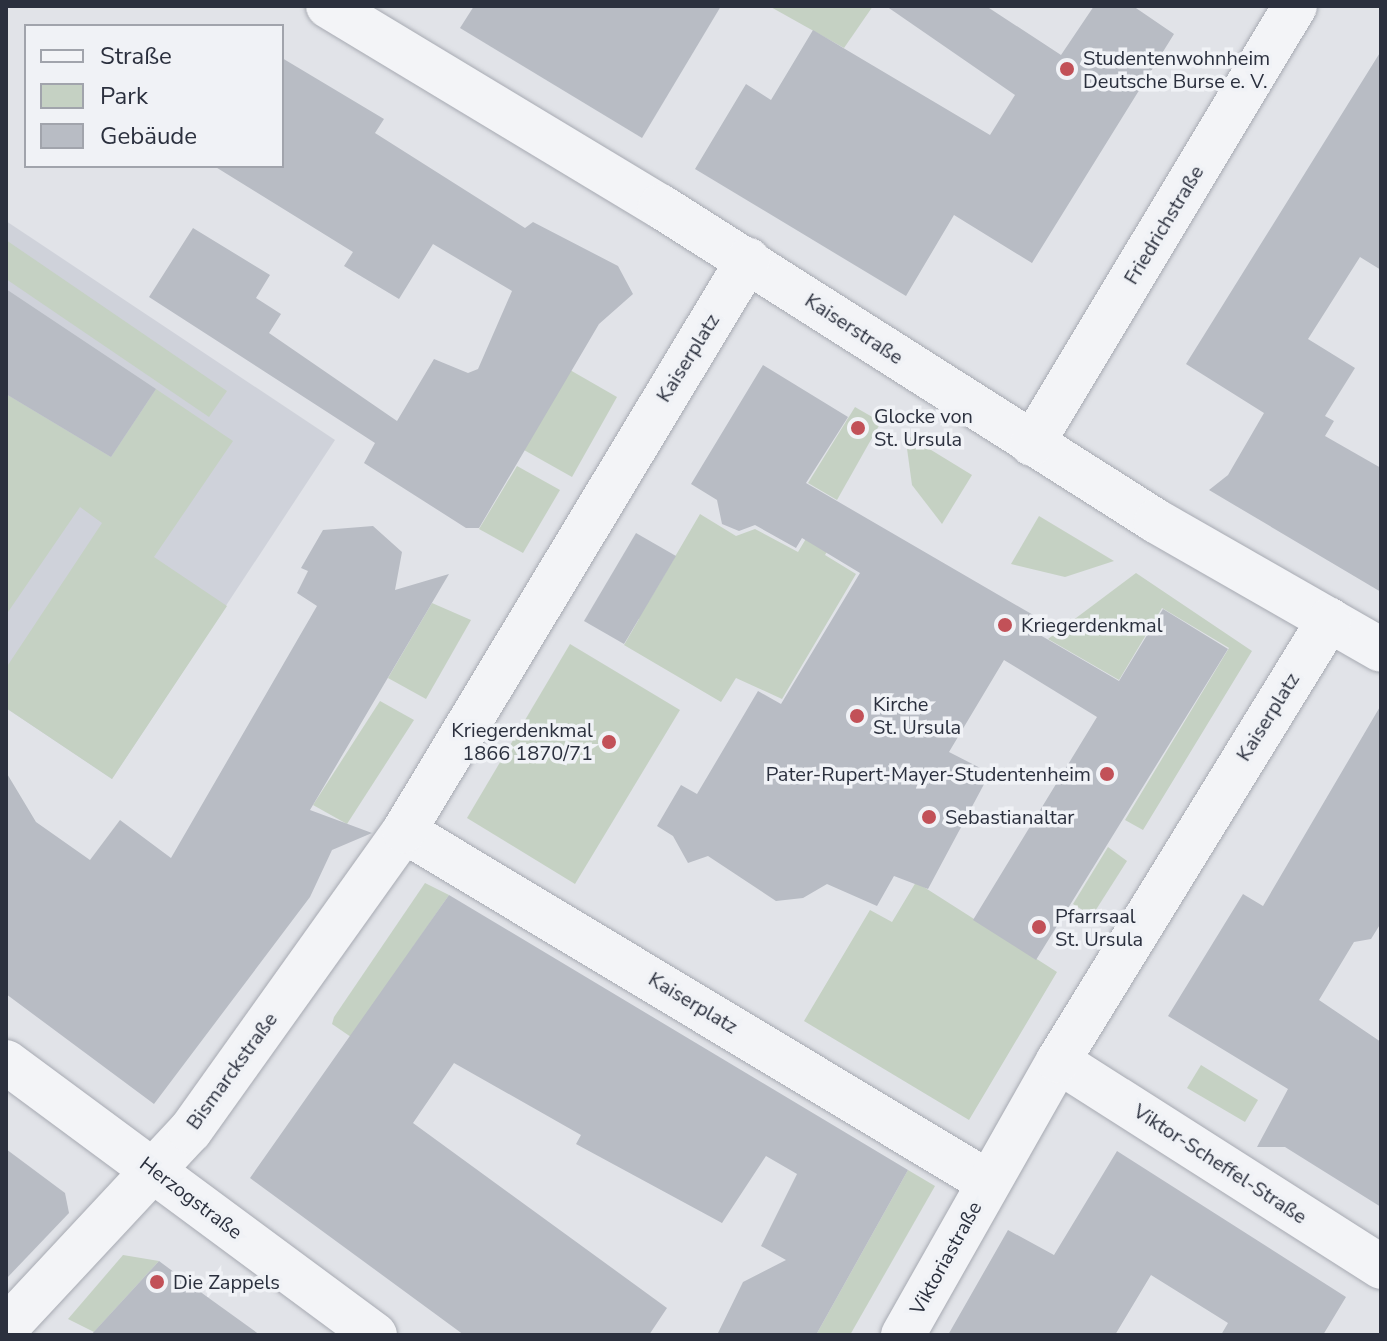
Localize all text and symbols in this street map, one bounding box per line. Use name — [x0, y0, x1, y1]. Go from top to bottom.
legend — [24, 24, 284, 168]
text: Straße — [100, 40, 172, 72]
place label: Studentenwohnheim Deutsche Burse e. V. — [1083, 46, 1270, 93]
marker: Studentenwohnheim Deutsche Burse e. V. — [1058, 60, 1076, 78]
text: Park — [100, 80, 148, 112]
text: Gebäude — [100, 120, 197, 152]
street label: Friedrichstraße — [1119, 161, 1209, 289]
street label: Kaiserstraße — [800, 288, 908, 370]
street label: Kaiserplatz — [651, 309, 725, 407]
place label: Glocke von St. Ursula — [874, 404, 973, 451]
marker: Glocke von St. Ursula — [849, 419, 867, 437]
place label: Kriegerdenkmal — [1021, 613, 1163, 637]
marker: Kriegerdenkmal — [996, 616, 1014, 634]
street label: Kaiserplatz — [1231, 668, 1305, 766]
place label: Kirche St. Ursula — [873, 692, 961, 739]
marker: Kirche St. Ursula — [848, 707, 866, 725]
place label: Kriegerdenkmal 1866 1870/71 — [451, 718, 593, 765]
marker: Kriegerdenkmal 1866 1870/71 — [600, 733, 618, 751]
place label: Pater-Rupert-Mayer-Studentenheim — [766, 762, 1091, 786]
marker: Pater-Rupert-Mayer-Studentenheim — [1098, 765, 1116, 783]
place label: Sebastianaltar — [945, 805, 1074, 829]
marker: Sebastianaltar — [920, 808, 938, 826]
place label: Pfarrsaal St. Ursula — [1055, 904, 1143, 951]
marker: Pfarrsaal St. Ursula — [1030, 918, 1048, 936]
street label: Kaiserplatz — [644, 967, 742, 1039]
street label: Bismarckstraße — [182, 1008, 282, 1134]
street label: Viktor-Scheffel-Straße — [1129, 1099, 1311, 1229]
street label: Herzogstraße — [135, 1152, 247, 1244]
street label: Viktoriastraße — [905, 1197, 987, 1319]
place label: Die Zappels — [173, 1270, 280, 1294]
marker: Die Zappels — [148, 1273, 166, 1291]

